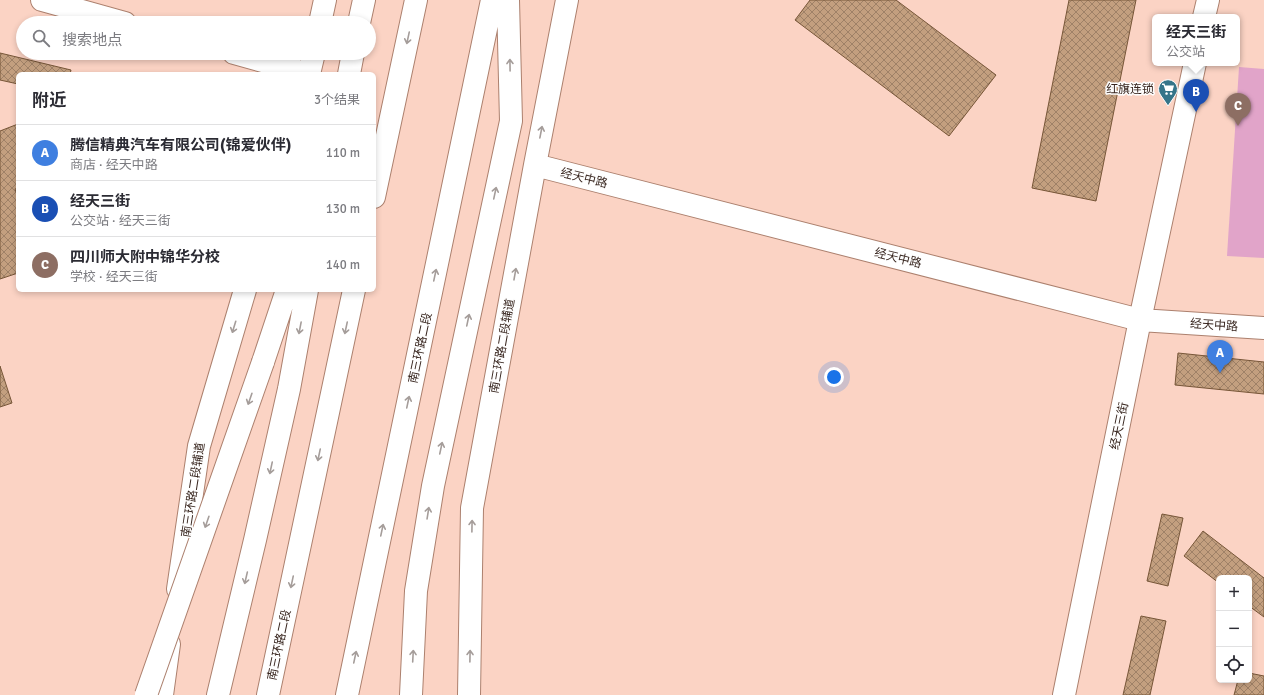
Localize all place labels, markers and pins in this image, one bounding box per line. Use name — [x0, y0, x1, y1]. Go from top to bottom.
supermarket icon: 红旗连锁 — [1157, 78, 1179, 106]
pin: B — [1183, 79, 1209, 112]
place label: 红旗连锁 — [1106, 82, 1154, 97]
pin: C — [1225, 93, 1251, 126]
pin: A — [1207, 340, 1233, 373]

